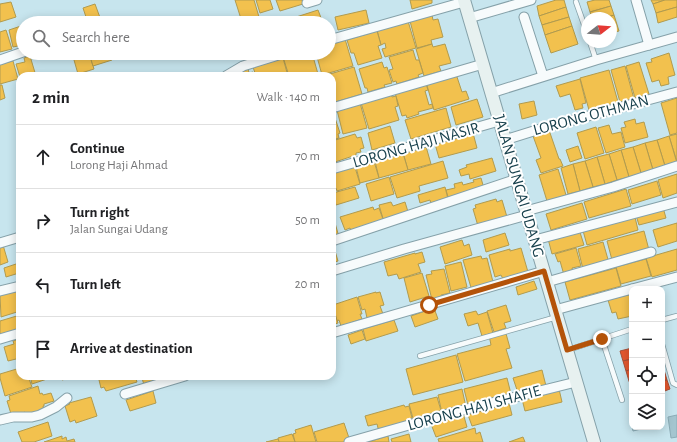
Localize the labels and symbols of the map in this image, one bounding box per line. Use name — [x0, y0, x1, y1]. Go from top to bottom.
north arrow — [581, 12, 617, 48]
street label: LORONG OTHMAN — [531, 92, 651, 138]
street label: JALAN SUNGAI UDANG — [491, 113, 547, 259]
street label: LORONG HAJI NASIR — [351, 119, 481, 171]
route start — [420, 296, 438, 314]
route end — [593, 330, 611, 348]
street label: LORONG HAJI SHAFIE — [406, 382, 542, 433]

